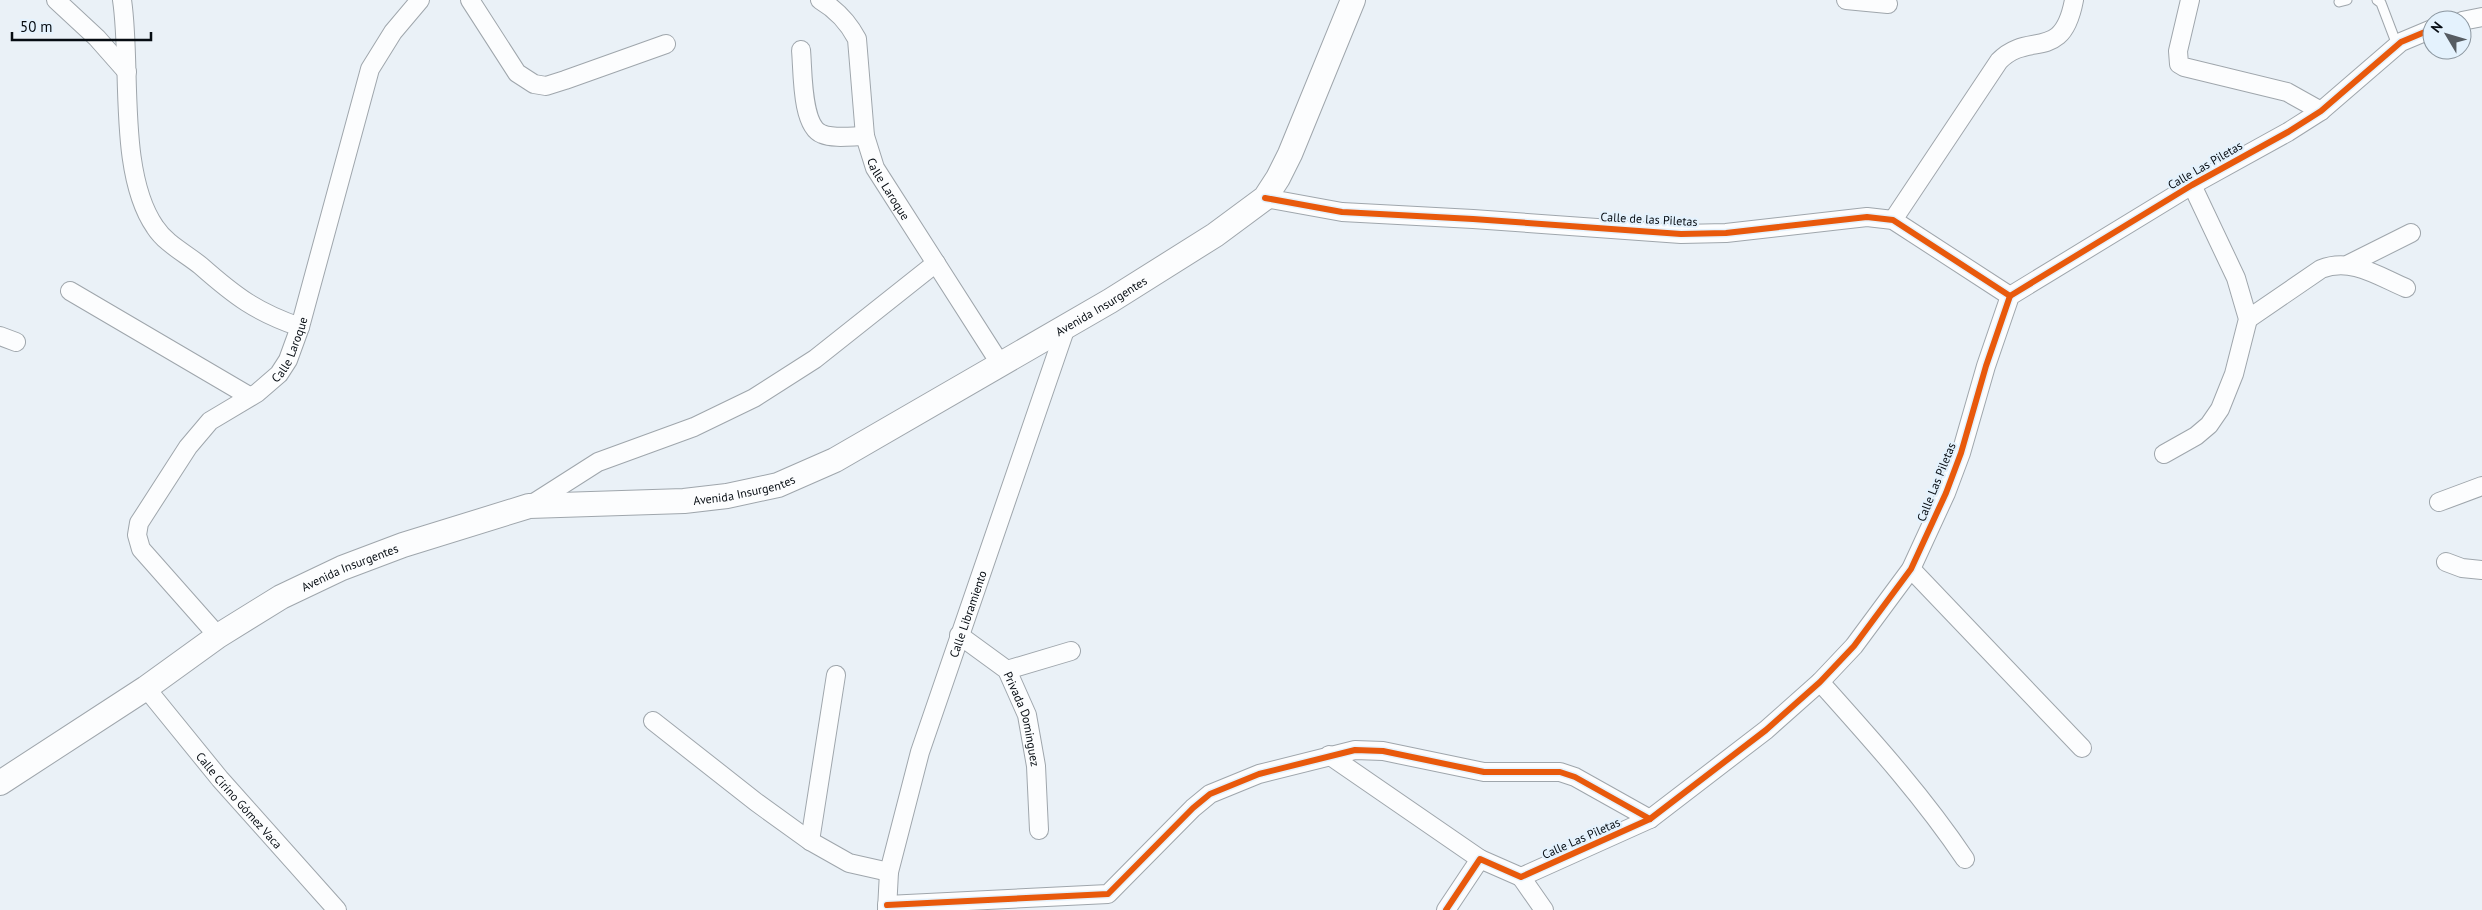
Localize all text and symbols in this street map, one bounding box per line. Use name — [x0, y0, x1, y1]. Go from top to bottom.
scale bar — [12, 10, 151, 42]
north arrow — [2422, 10, 2472, 60]
text: 50 m — [20, 17, 53, 36]
text: N — [2427, 18, 2447, 36]
street label: Calle Las Piletas — [2165, 138, 2245, 192]
street label: Calle Laroque — [865, 156, 914, 222]
street label: Calle de las Piletas — [1600, 209, 1698, 229]
street label: Avenida Insurgentes — [1053, 272, 1149, 339]
street label: Calle Laroque — [268, 315, 310, 385]
street label: Calle Las Piletas — [1913, 440, 1959, 524]
street label: Avenida Insurgentes — [692, 471, 797, 507]
street label: Avenida Insurgentes — [299, 540, 400, 594]
street label: Calle Libramiento — [946, 568, 989, 659]
street label: Privada Dominguez — [1001, 669, 1043, 767]
street label: Calle Cirino Gómez Vaca — [193, 749, 286, 852]
street label: Calle Las Piletas — [1540, 814, 1622, 862]

